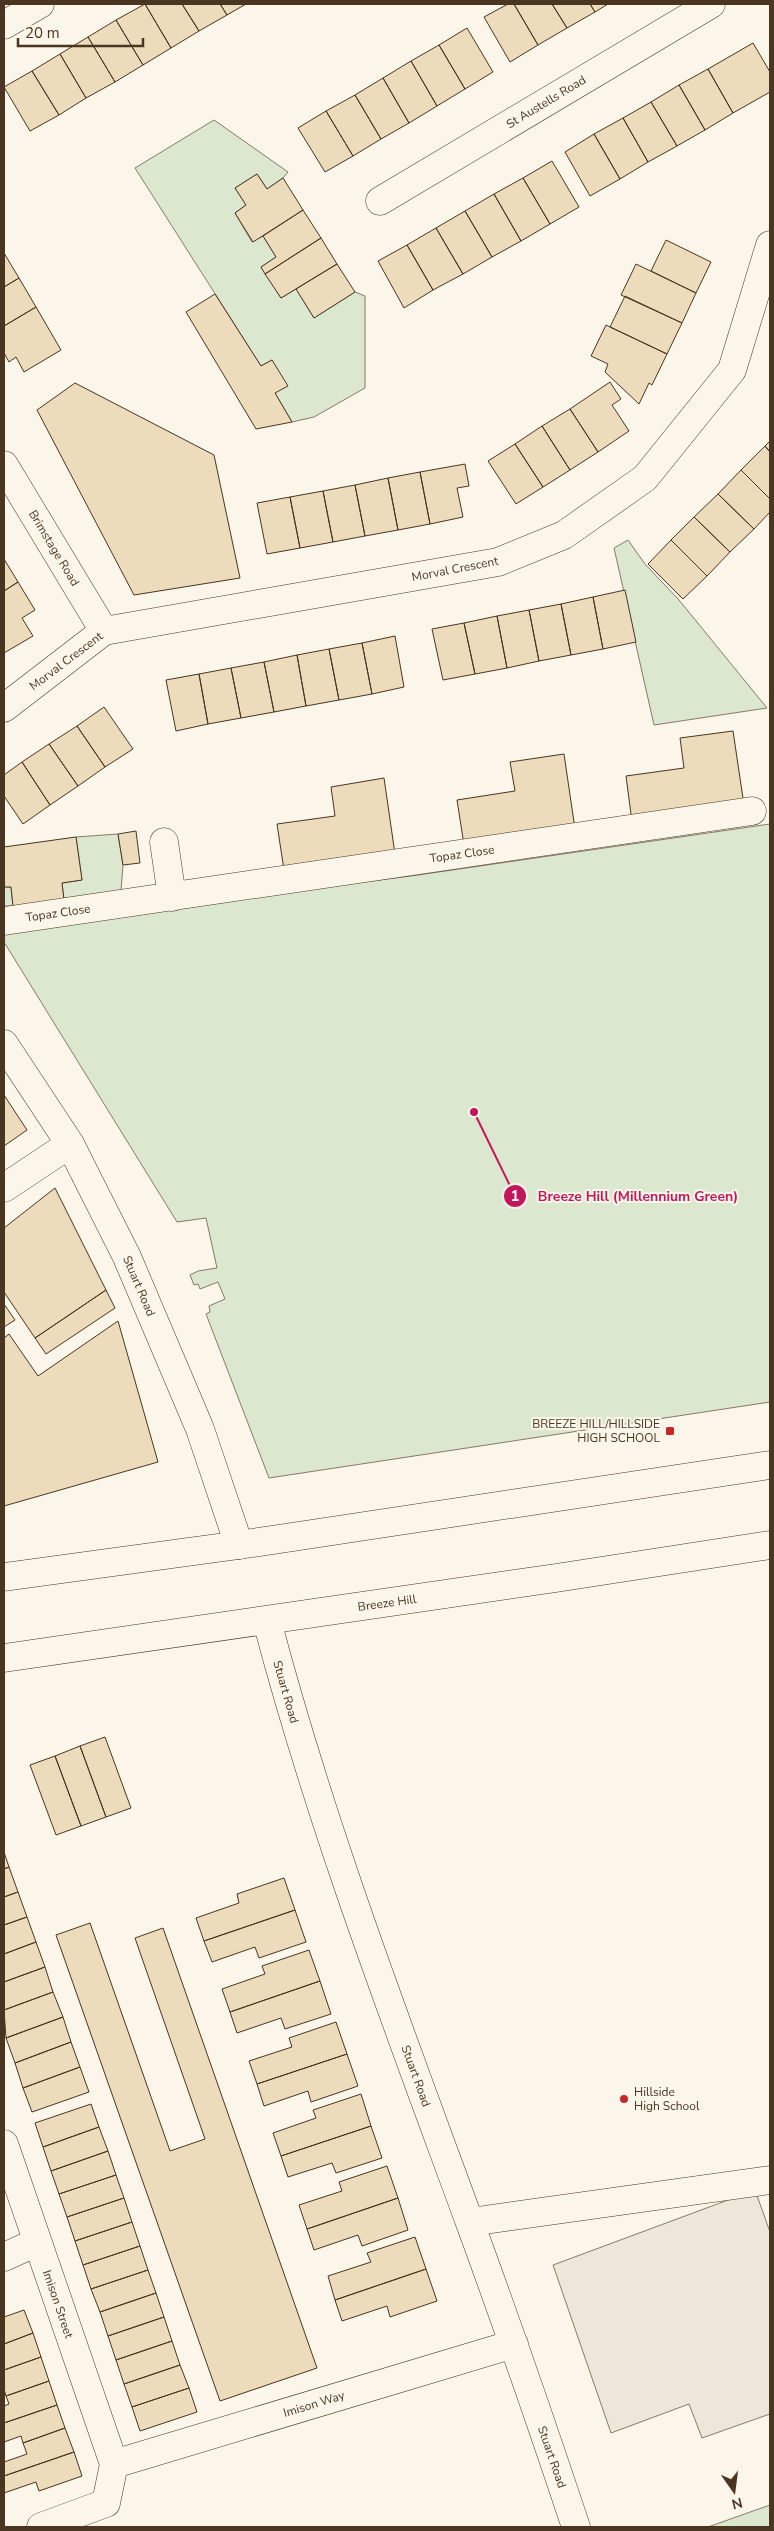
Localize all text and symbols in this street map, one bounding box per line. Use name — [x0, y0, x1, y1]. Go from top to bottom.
scale bar — [18, 15, 142, 47]
text: 20 m — [25, 23, 60, 43]
street label: St Austells Road — [503, 72, 589, 132]
street label: Brimstage Road — [25, 507, 83, 589]
street label: Morval Crescent — [410, 553, 500, 585]
street label: Morval Crescent — [26, 628, 107, 694]
street label: Topaz Close — [429, 842, 495, 866]
street label: Topaz Close — [25, 901, 91, 925]
callout: Breeze Hill (Millennium Green) — [502, 1182, 748, 1211]
text: 1 — [510, 1186, 520, 1206]
text: Breeze Hill (Millennium Green) — [538, 1187, 738, 1206]
street label: Stuart Road — [119, 1253, 159, 1319]
place label: BREEZE HILL/HILLSIDE HIGH SCHOOL — [532, 1416, 660, 1446]
marker: BREEZE HILL/HILLSIDE HIGH SCHOOL — [664, 1425, 676, 1437]
street label: Breeze Hill — [357, 1591, 418, 1615]
street label: Stuart Road — [269, 1659, 303, 1725]
street label: Stuart Road — [397, 2043, 435, 2109]
place label: Hillside High School — [634, 2084, 700, 2114]
marker: Hillside High School — [618, 2093, 630, 2105]
street label: Imison Street — [39, 2268, 77, 2341]
street label: Imison Way — [281, 2387, 347, 2421]
street label: Stuart Road — [534, 2424, 570, 2490]
north arrow — [709, 2466, 759, 2516]
text: N — [730, 2493, 744, 2514]

